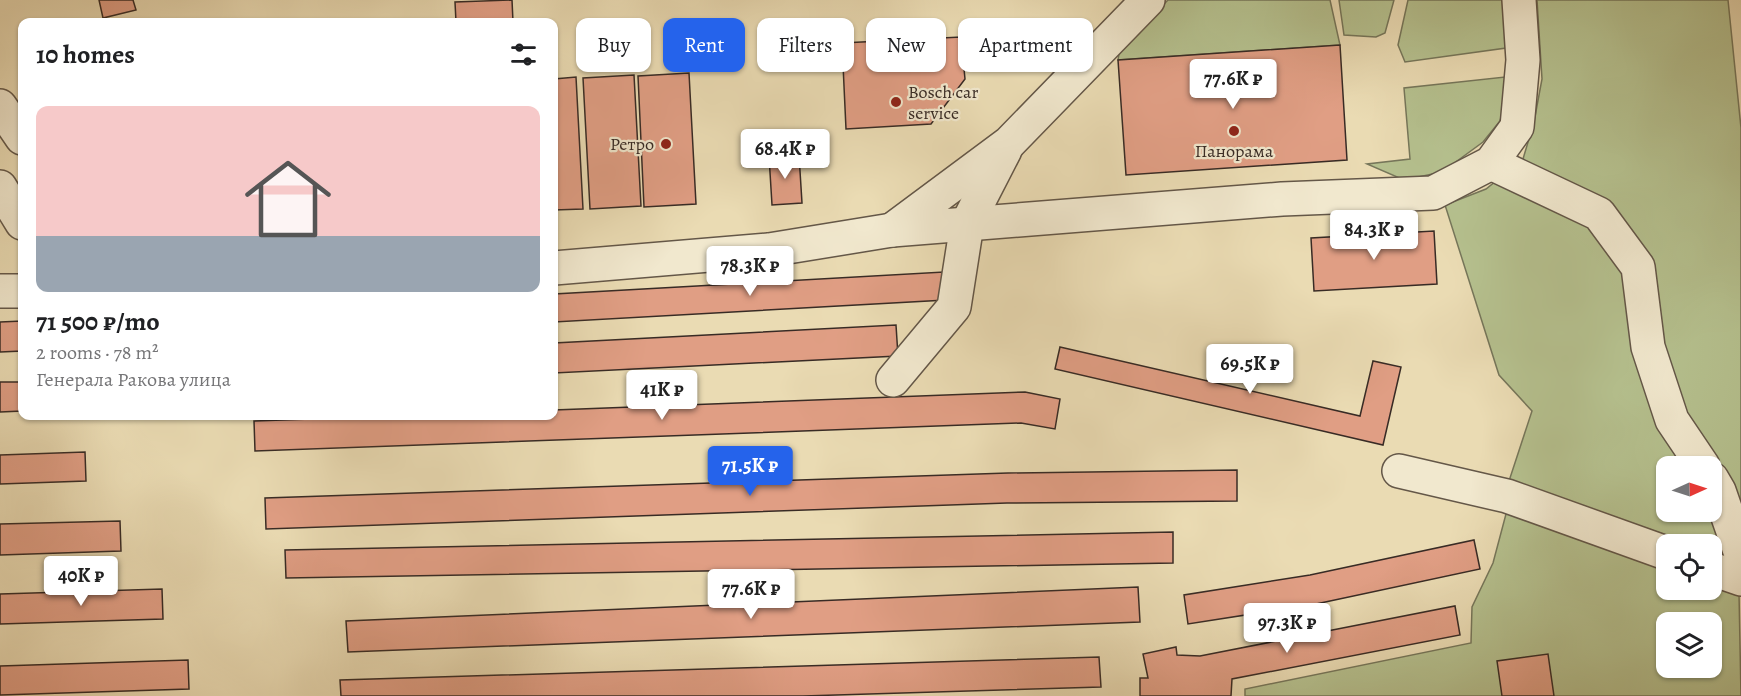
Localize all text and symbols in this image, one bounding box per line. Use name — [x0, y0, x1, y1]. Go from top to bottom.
chip: Buy — [576, 18, 651, 72]
chip: Rent — [663, 18, 745, 72]
chip: Filters — [757, 18, 854, 72]
chip: New — [866, 18, 946, 72]
chip: Apartment — [958, 18, 1093, 72]
text: 10 homes — [36, 37, 135, 72]
icon: filters — [507, 38, 540, 71]
pin: 77.6K ₽ — [1178, 59, 1288, 110]
text: 77.6K ₽ — [1204, 65, 1262, 92]
place label: Bosch car service — [908, 80, 978, 125]
marker: Bosch car service — [889, 95, 903, 109]
marker: Панорама — [1227, 124, 1241, 138]
pin: 68.4K ₽ — [730, 129, 840, 180]
place label: Ретро — [610, 132, 654, 156]
text: 68.4K ₽ — [755, 135, 815, 162]
marker: Ретро — [659, 137, 673, 151]
place label: Панорама — [1195, 139, 1274, 163]
icon: home — [234, 145, 342, 253]
pin: 84.3K ₽ — [1319, 210, 1429, 261]
text: 84.3K ₽ — [1344, 216, 1404, 243]
pin: 78.3K ₽ — [695, 246, 805, 297]
text: 78.3K ₽ — [720, 252, 780, 279]
text: 71 500 ₽/mo — [36, 304, 160, 339]
text: 2 rooms · 78 m² — [36, 339, 159, 366]
pin: 69.5K ₽ — [1195, 344, 1305, 395]
text: 69.5K ₽ — [1220, 350, 1280, 377]
text: Генерала Ракова улица — [36, 366, 231, 393]
pin: 41K ₽ — [620, 370, 704, 421]
text: 41K ₽ — [640, 376, 684, 403]
pin: 71.5K ₽ — [695, 446, 805, 497]
text: 71.5K ₽ — [722, 452, 778, 479]
north arrow — [1656, 456, 1722, 522]
map controls — [1656, 456, 1722, 678]
button: locate — [1656, 534, 1722, 600]
pin: 40K ₽ — [39, 556, 123, 607]
text: 40K ₽ — [58, 562, 104, 589]
pin: 77.6K ₽ — [696, 569, 806, 620]
text: 77.6K ₽ — [722, 575, 780, 602]
pin: 97.3K ₽ — [1232, 603, 1342, 654]
text: 97.3K ₽ — [1258, 609, 1316, 636]
button: layers — [1656, 612, 1722, 678]

